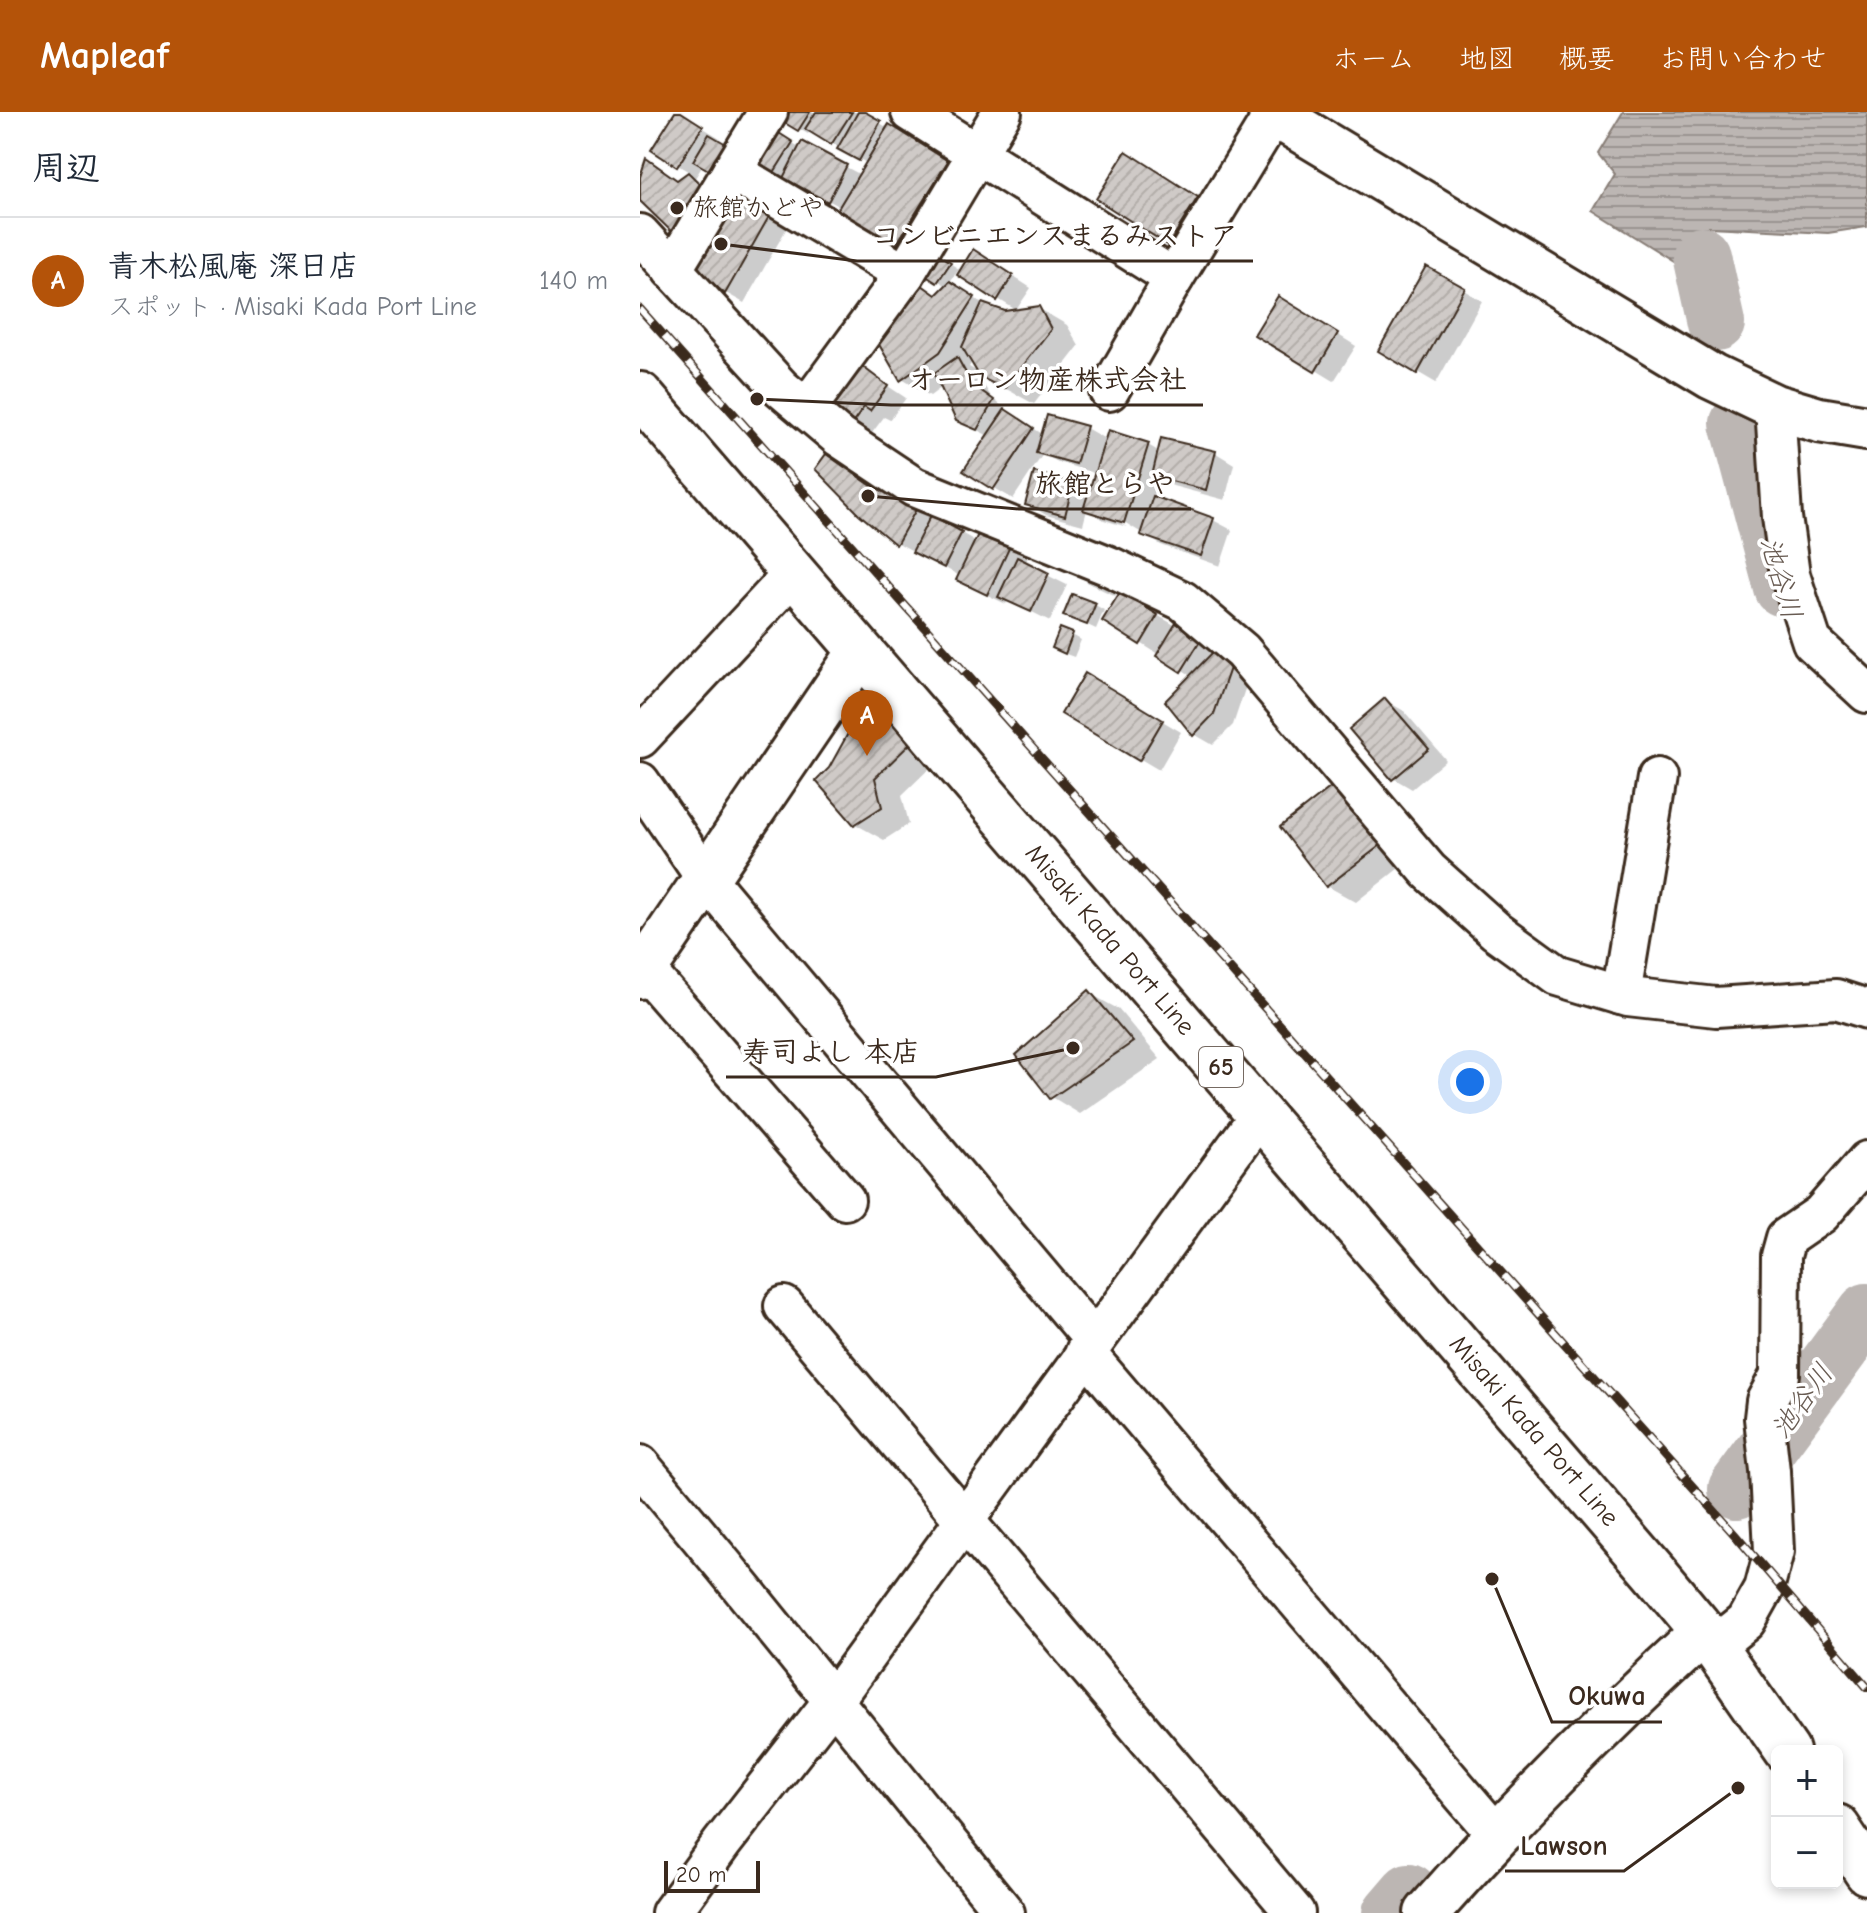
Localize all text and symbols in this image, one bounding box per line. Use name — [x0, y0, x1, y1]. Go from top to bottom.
text: Mapleaf — [40, 34, 169, 78]
text: ホーム — [1332, 43, 1415, 75]
text: 地図 — [1459, 43, 1515, 75]
text: 概要 — [1559, 43, 1615, 75]
text: お問い合わせ — [1659, 43, 1827, 75]
text: 周辺 — [32, 148, 100, 188]
place label: 旅館かどや — [693, 193, 824, 223]
marker: 旅館かどや — [668, 199, 686, 217]
callout: コンビニエンスまるみストア — [857, 209, 1253, 261]
text: コンビニエンスまるみストア — [872, 220, 1238, 252]
text: 青木松風庵 深日店 — [108, 249, 359, 284]
text: A — [51, 266, 65, 296]
text: 140 m — [539, 266, 608, 296]
text: スポット · Misaki Kada Port Line — [108, 292, 477, 322]
callout: オーロン物産株式会社 — [891, 353, 1203, 405]
text: オーロン物産株式会社 — [908, 364, 1186, 396]
callout: 旅館とらや — [1019, 457, 1191, 509]
text: 旅館とらや — [1035, 468, 1175, 500]
water label: 池谷川 — [1754, 533, 1808, 623]
pin: A — [841, 690, 893, 756]
street label: Misaki Kada Port Line — [1019, 839, 1201, 1041]
callout: 寿司よし 本店 — [726, 1025, 936, 1077]
text: 寿司よし 本店 — [742, 1036, 920, 1068]
road number: 65 — [1199, 1047, 1243, 1087]
your location — [1450, 1062, 1490, 1102]
street label: Misaki Kada Port Line — [1443, 1330, 1625, 1532]
water label: 池谷川 — [1764, 1358, 1840, 1444]
callout: Okuwa — [1552, 1670, 1662, 1722]
text: Okuwa — [1568, 1680, 1646, 1712]
map controls — [1771, 1745, 1843, 1889]
button: + — [1771, 1745, 1843, 1817]
button: − — [1771, 1817, 1843, 1889]
callout: Lawson — [1505, 1819, 1624, 1871]
text: Lawson — [1520, 1830, 1608, 1862]
scale bar — [664, 1857, 760, 1893]
text: 20 m — [676, 1862, 726, 1888]

